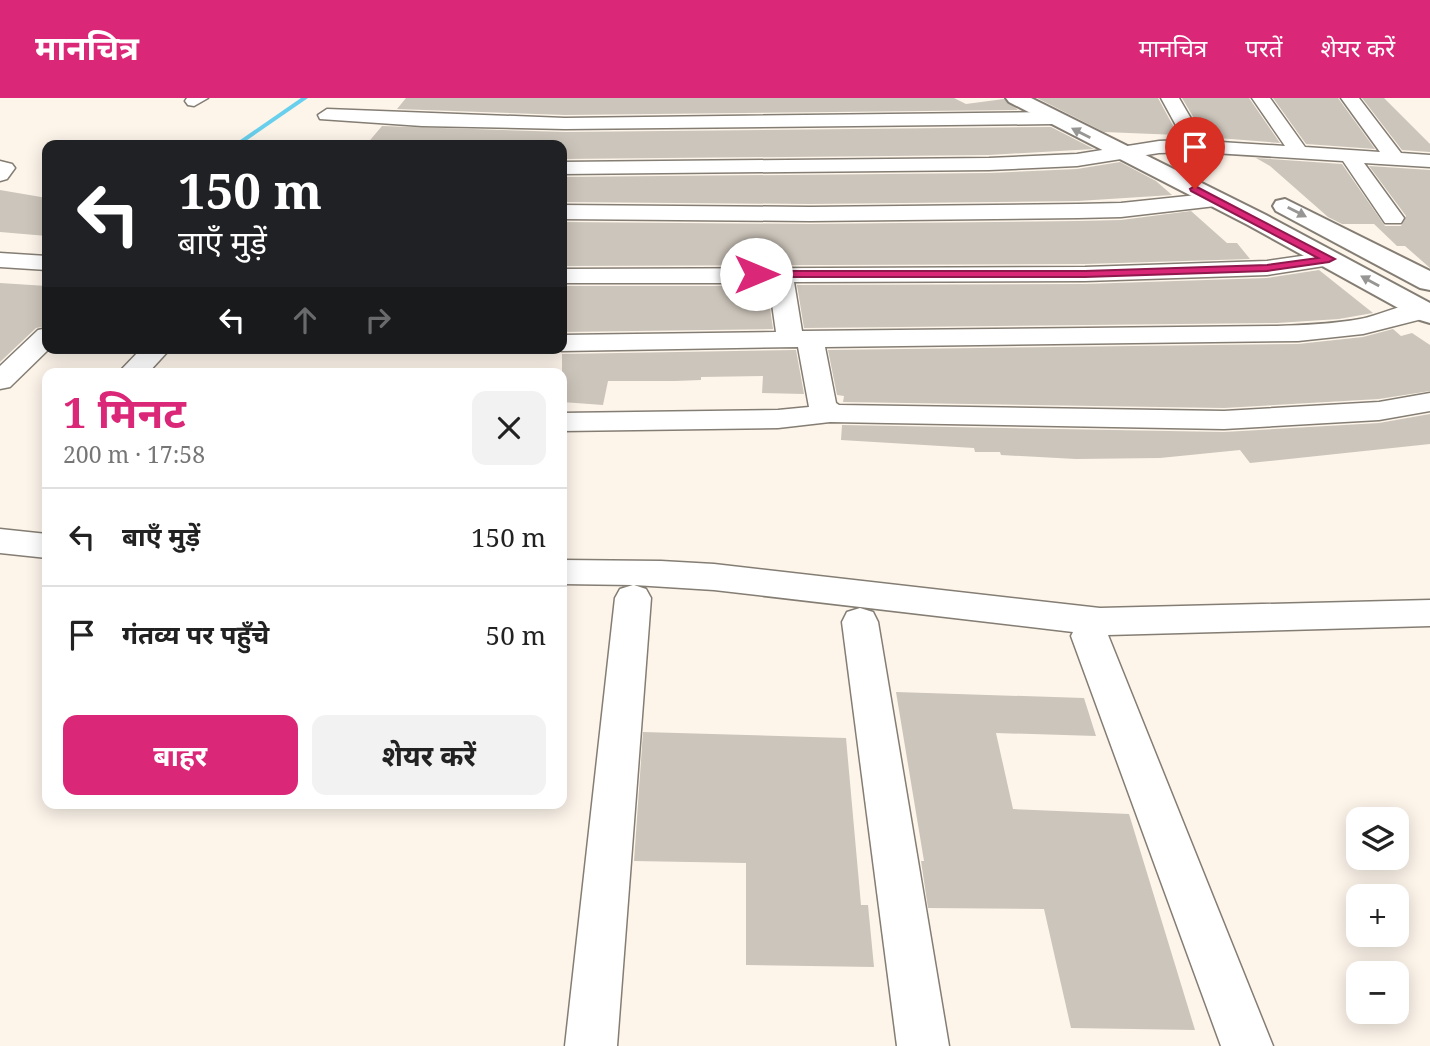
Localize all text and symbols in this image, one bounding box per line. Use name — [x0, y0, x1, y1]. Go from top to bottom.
text: मानचित्र — [35, 25, 139, 70]
text: मानचित्र — [1139, 31, 1207, 64]
text: परतें — [1245, 31, 1282, 64]
text: शेयर करें — [1320, 31, 1395, 64]
pin — [1165, 117, 1225, 189]
one-way arrow — [1071, 127, 1091, 138]
icon: arrive — [1176, 128, 1214, 166]
text: 150 m — [178, 157, 322, 223]
icon: left — [63, 168, 154, 259]
one-way arrow — [1287, 207, 1307, 218]
text: बाएँ मुड़ें — [178, 220, 267, 263]
position arrow — [719, 237, 793, 311]
one-way arrow — [1360, 275, 1380, 287]
icon: left — [213, 301, 251, 339]
icon: ahead — [286, 301, 324, 339]
icon: right — [359, 301, 397, 339]
text: 1 मिनट — [63, 383, 186, 440]
button: close — [472, 391, 546, 465]
text: 200 m · 17:58 — [63, 438, 205, 470]
icon: left — [63, 518, 101, 556]
text: बाएँ मुड़ें — [122, 518, 200, 554]
text: 150 m — [471, 519, 546, 555]
icon: arrive — [63, 616, 101, 654]
text: गंतव्य पर पहुँचे — [122, 616, 269, 652]
text: 50 m — [486, 617, 546, 653]
button: बाहर — [63, 715, 298, 795]
button: शेयर करें — [312, 715, 546, 795]
map controls — [1346, 807, 1409, 1024]
button: layers — [1346, 807, 1409, 870]
button: + — [1346, 884, 1409, 947]
button: − — [1346, 961, 1409, 1024]

